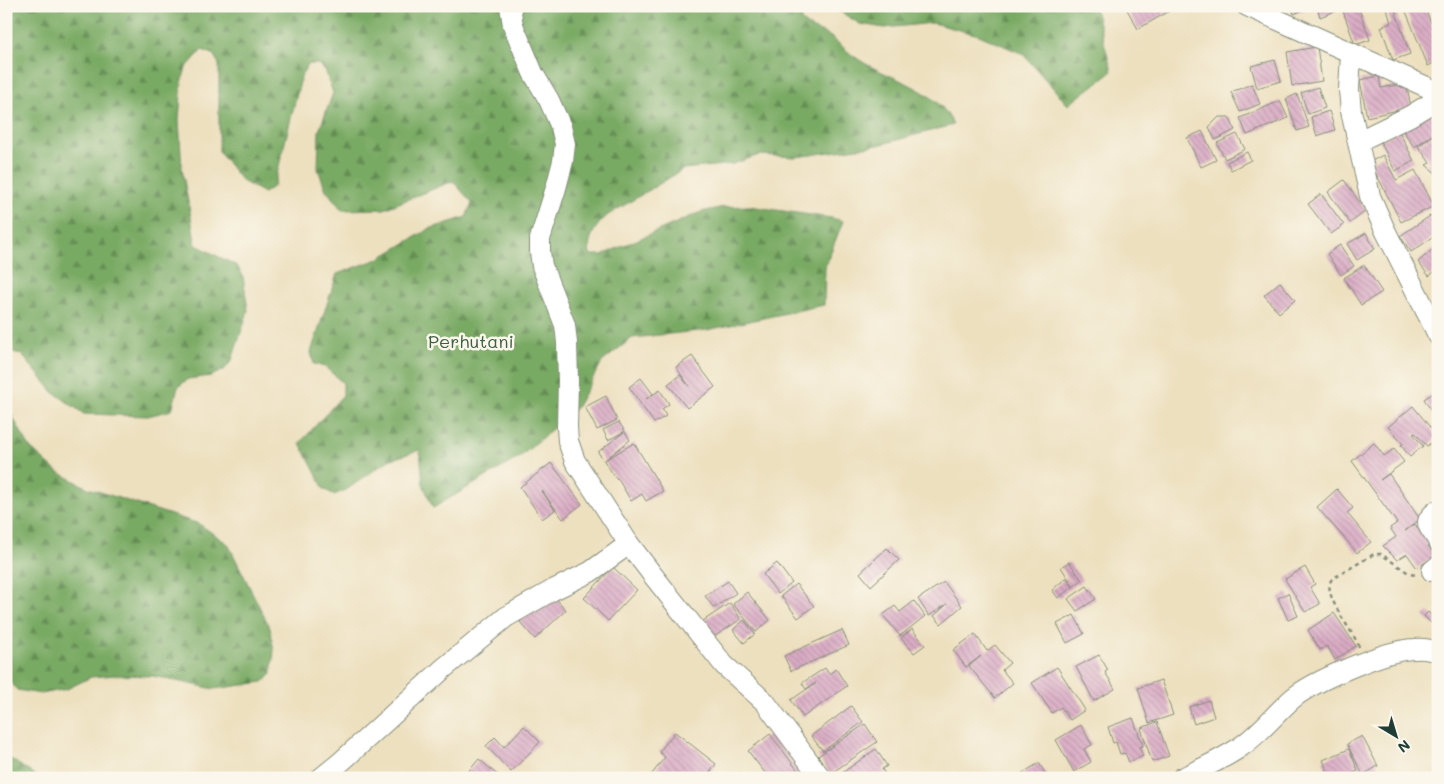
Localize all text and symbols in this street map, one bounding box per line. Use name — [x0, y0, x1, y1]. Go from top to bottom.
park label: Perhutani — [428, 329, 514, 353]
north arrow — [1372, 712, 1422, 762]
text: N — [1394, 736, 1414, 757]

